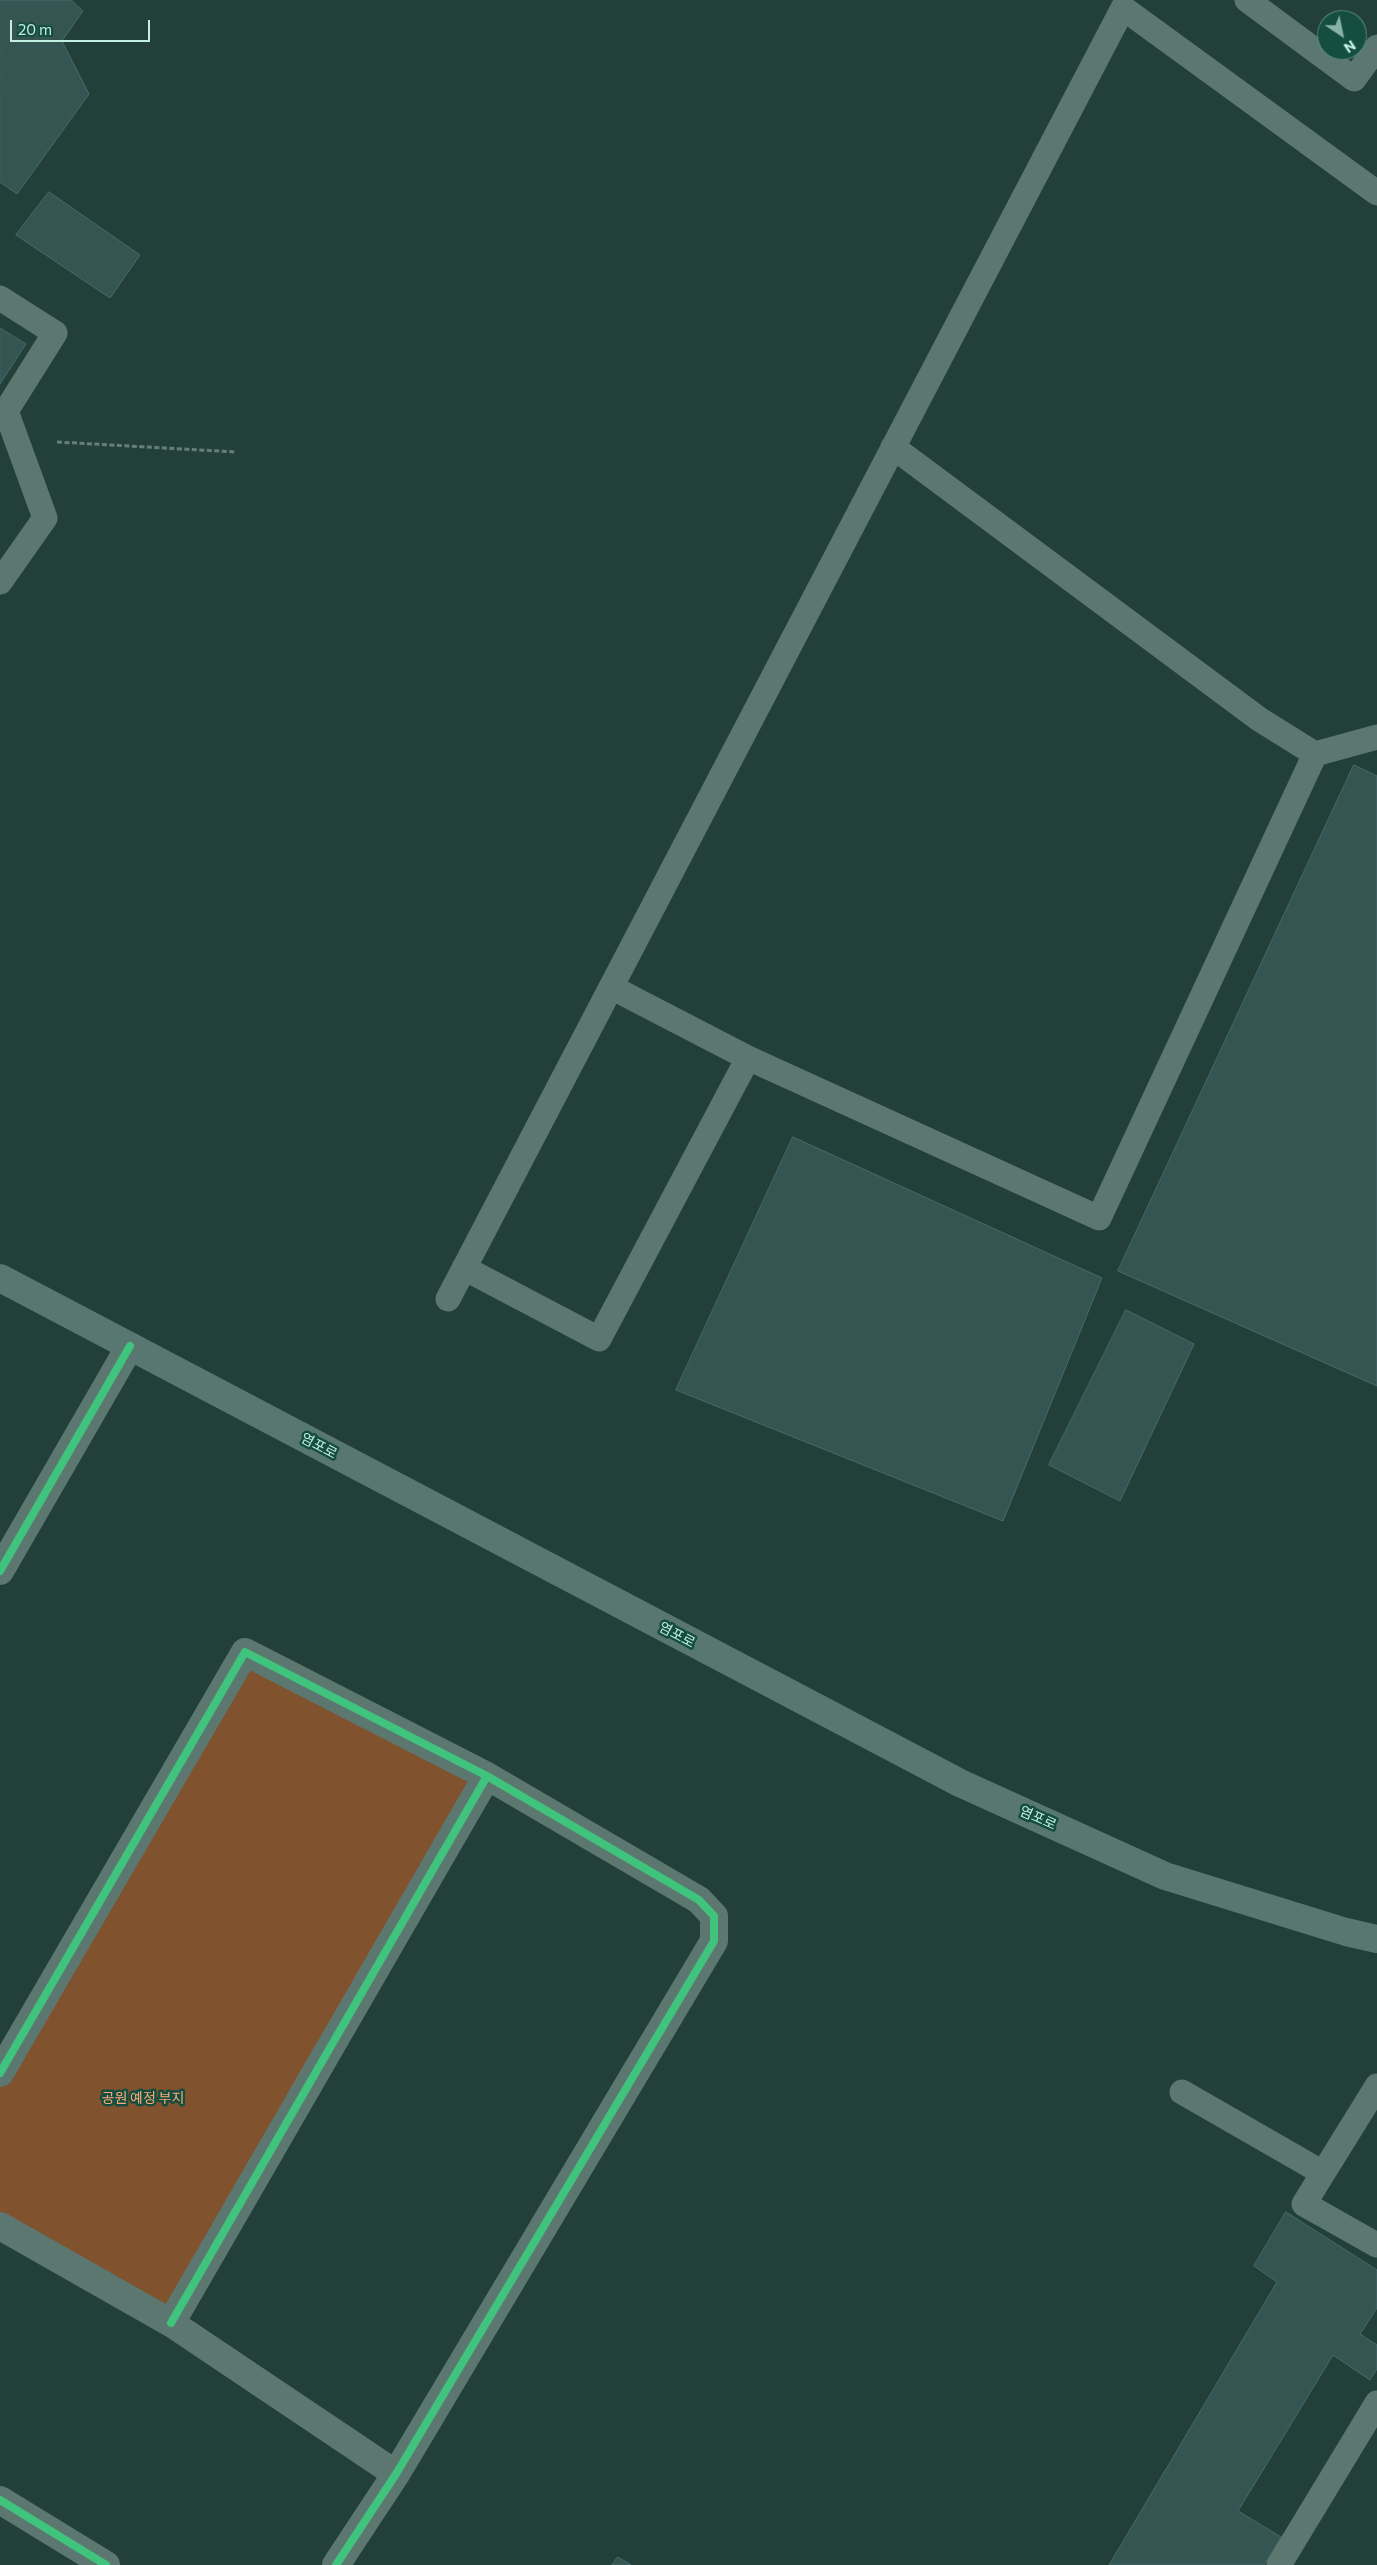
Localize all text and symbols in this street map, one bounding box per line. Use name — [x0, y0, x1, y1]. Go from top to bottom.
scale bar — [12, 10, 152, 42]
north arrow — [1317, 10, 1367, 60]
text: 20 m — [18, 20, 52, 38]
text: N — [1341, 37, 1359, 57]
street label: 염포로 — [298, 1430, 340, 1462]
street label: 염포로 — [656, 1619, 698, 1651]
street label: 염포로 — [1017, 1802, 1059, 1834]
park label: 공원 예정 부지 — [102, 2090, 184, 2106]

